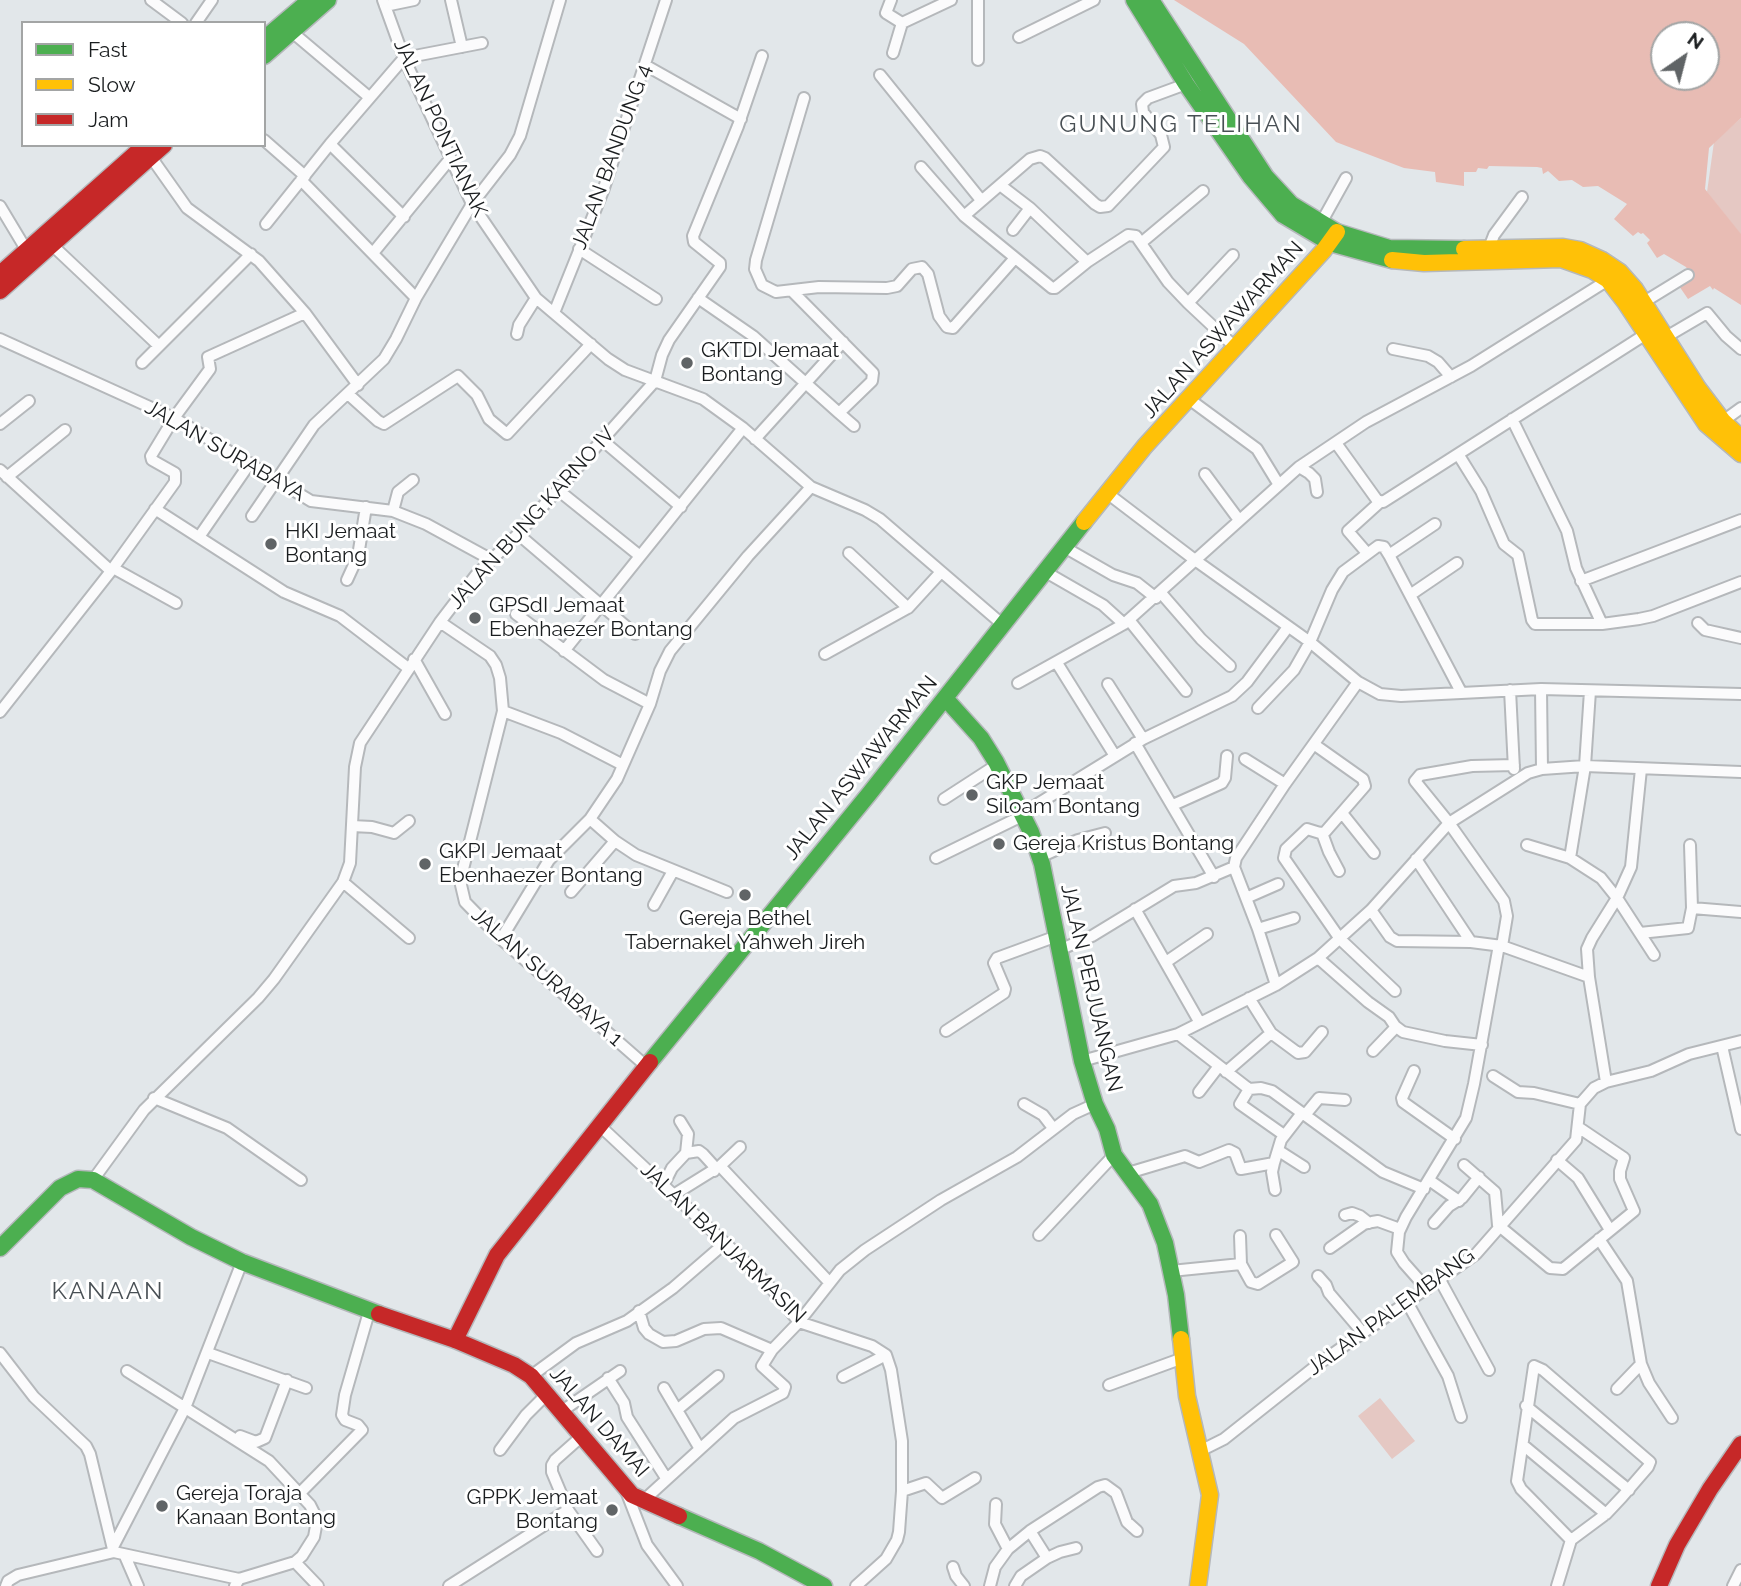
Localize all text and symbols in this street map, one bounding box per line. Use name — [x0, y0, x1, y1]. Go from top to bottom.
legend — [21, 21, 266, 147]
north arrow — [1650, 21, 1720, 91]
text: N — [1684, 27, 1708, 54]
street label: JALAN PONTIANAK — [388, 35, 492, 221]
text: Fast — [88, 37, 128, 62]
street label: JALAN BANDUNG 4 — [567, 61, 657, 253]
text: Slow — [88, 72, 136, 97]
text: Jam — [88, 107, 129, 132]
district label: GUNUNG TELIHAN — [1061, 111, 1301, 139]
street label: JALAN ASWAWARMAN — [1137, 236, 1309, 424]
place label: GKTDI Jemaat Bontang — [701, 338, 839, 388]
marker: GKTDI Jemaat Bontang — [679, 355, 695, 371]
street label: JALAN SURABAYA — [140, 395, 310, 507]
street label: JALAN BUNG KARNO IV — [443, 422, 621, 614]
place label: HKI Jemaat Bontang — [285, 519, 396, 569]
marker: HKI Jemaat Bontang — [263, 536, 279, 552]
place label: GPSdI Jemaat Ebenhaezer Bontang — [489, 593, 693, 643]
marker: GPSdI Jemaat Ebenhaezer Bontang — [467, 610, 483, 626]
street label: JALAN ASWAWARMAN — [779, 671, 943, 865]
place label: GKP Jemaat Siloam Bontang — [986, 770, 1140, 820]
marker: GKP Jemaat Siloam Bontang — [964, 787, 980, 803]
place label: Gereja Kristus Bontang — [1013, 831, 1234, 857]
marker: Gereja Kristus Bontang — [991, 836, 1007, 852]
place label: GKPI Jemaat Ebenhaezer Bontang — [439, 839, 643, 889]
marker: GKPI Jemaat Ebenhaezer Bontang — [417, 856, 433, 872]
street label: JALAN PERJUANGAN — [1055, 882, 1127, 1094]
marker: Gereja Bethel Tabernakel Yahweh Jireh — [737, 887, 753, 903]
street label: JALAN SURABAYA 1 — [466, 902, 628, 1052]
place label: Gereja Bethel Tabernakel Yahweh Jireh — [625, 906, 865, 956]
street label: JALAN BANJARMASIN — [635, 1157, 811, 1329]
street label: JALAN PALEMBANG — [1302, 1243, 1480, 1381]
district label: KANAAN — [52, 1278, 164, 1306]
street label: JALAN DAMAI — [544, 1361, 654, 1483]
place label: Gereja Toraja Kanaan Bontang — [176, 1481, 336, 1531]
place label: GPPK Jemaat Bontang — [467, 1485, 598, 1535]
marker: Gereja Toraja Kanaan Bontang — [154, 1498, 170, 1514]
marker: GPPK Jemaat Bontang — [604, 1502, 620, 1518]

